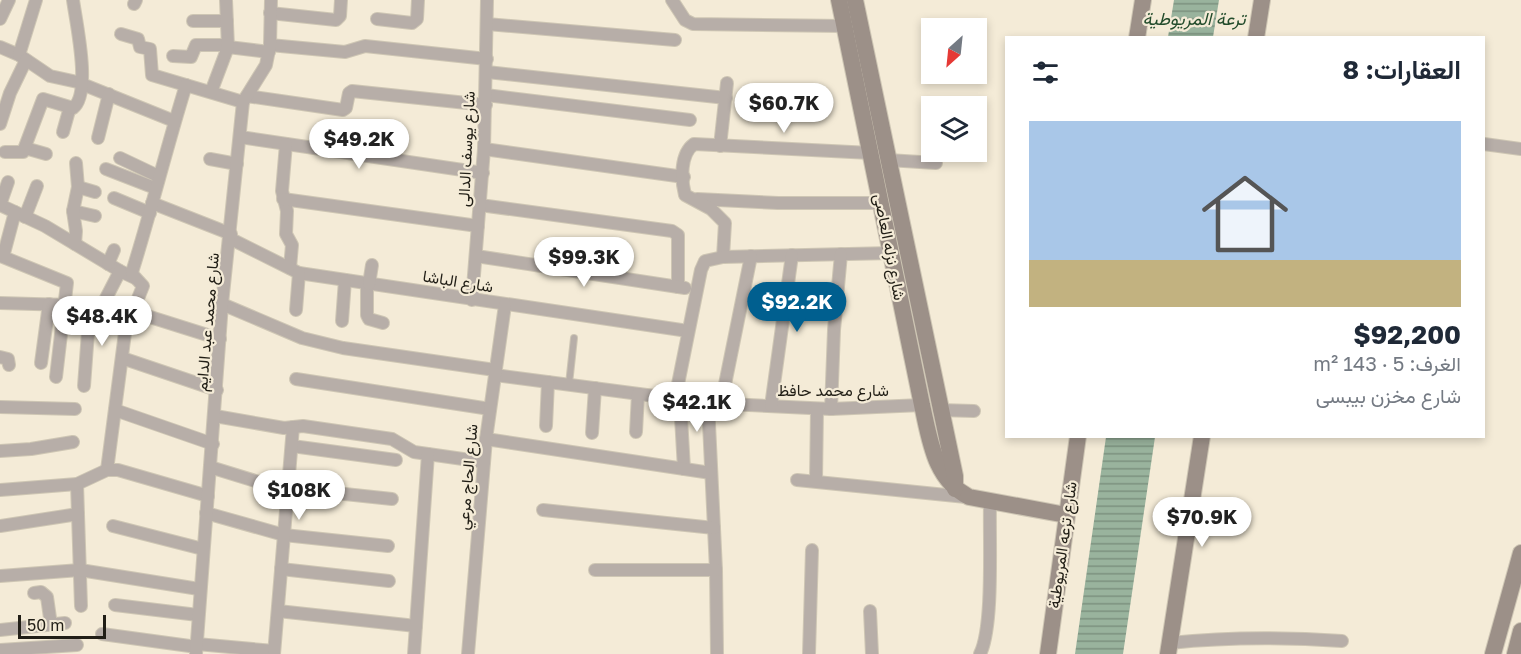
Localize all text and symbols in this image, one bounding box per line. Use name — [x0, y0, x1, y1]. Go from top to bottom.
water label: ترعة المريوطية — [1142, 7, 1248, 30]
north arrow — [921, 18, 987, 84]
map controls — [921, 18, 987, 162]
text: العقارات: 8 — [1342, 54, 1461, 85]
icon: filters — [1029, 56, 1062, 89]
pin: $60.7K — [735, 83, 833, 134]
street label: شارع يوسف الدالى — [453, 90, 481, 208]
text: $60.7K — [749, 90, 819, 114]
button: layers — [921, 96, 987, 162]
pin: $49.2K — [310, 119, 408, 170]
text: $49.2K — [323, 126, 395, 150]
icon: home — [1191, 160, 1299, 268]
street label: شارع نزله العاصى — [868, 192, 910, 302]
pin: $99.3K — [535, 237, 633, 288]
text: $99.3K — [548, 244, 620, 268]
street label: شارع محمد عبد الدايم — [191, 252, 225, 392]
street label: شارع الباشا — [421, 266, 495, 298]
pin: $92.2K — [748, 282, 846, 333]
text: $92.2K — [761, 289, 833, 313]
pin: $48.4K — [53, 296, 151, 347]
text: $48.4K — [66, 303, 138, 327]
text: $92,200 — [1353, 319, 1461, 350]
text: الغرف: 5 · 143 m² — [1313, 351, 1461, 375]
street label: شارع محمد حافظ — [777, 380, 889, 402]
pin: $42.1K — [648, 382, 746, 433]
text: شارع مخزن بيبسى — [1316, 383, 1461, 407]
text: $42.1K — [662, 389, 732, 413]
street label: شارع الحاج مرعي — [452, 423, 486, 531]
pin: $108K — [257, 470, 341, 521]
text: $108K — [267, 477, 331, 501]
street label: شارع ترعه المريوطية — [1043, 480, 1083, 610]
pin: $70.9K — [1153, 497, 1251, 548]
text: $70.9K — [1167, 504, 1237, 528]
scale bar — [18, 612, 106, 640]
text: 50 m — [27, 615, 64, 635]

